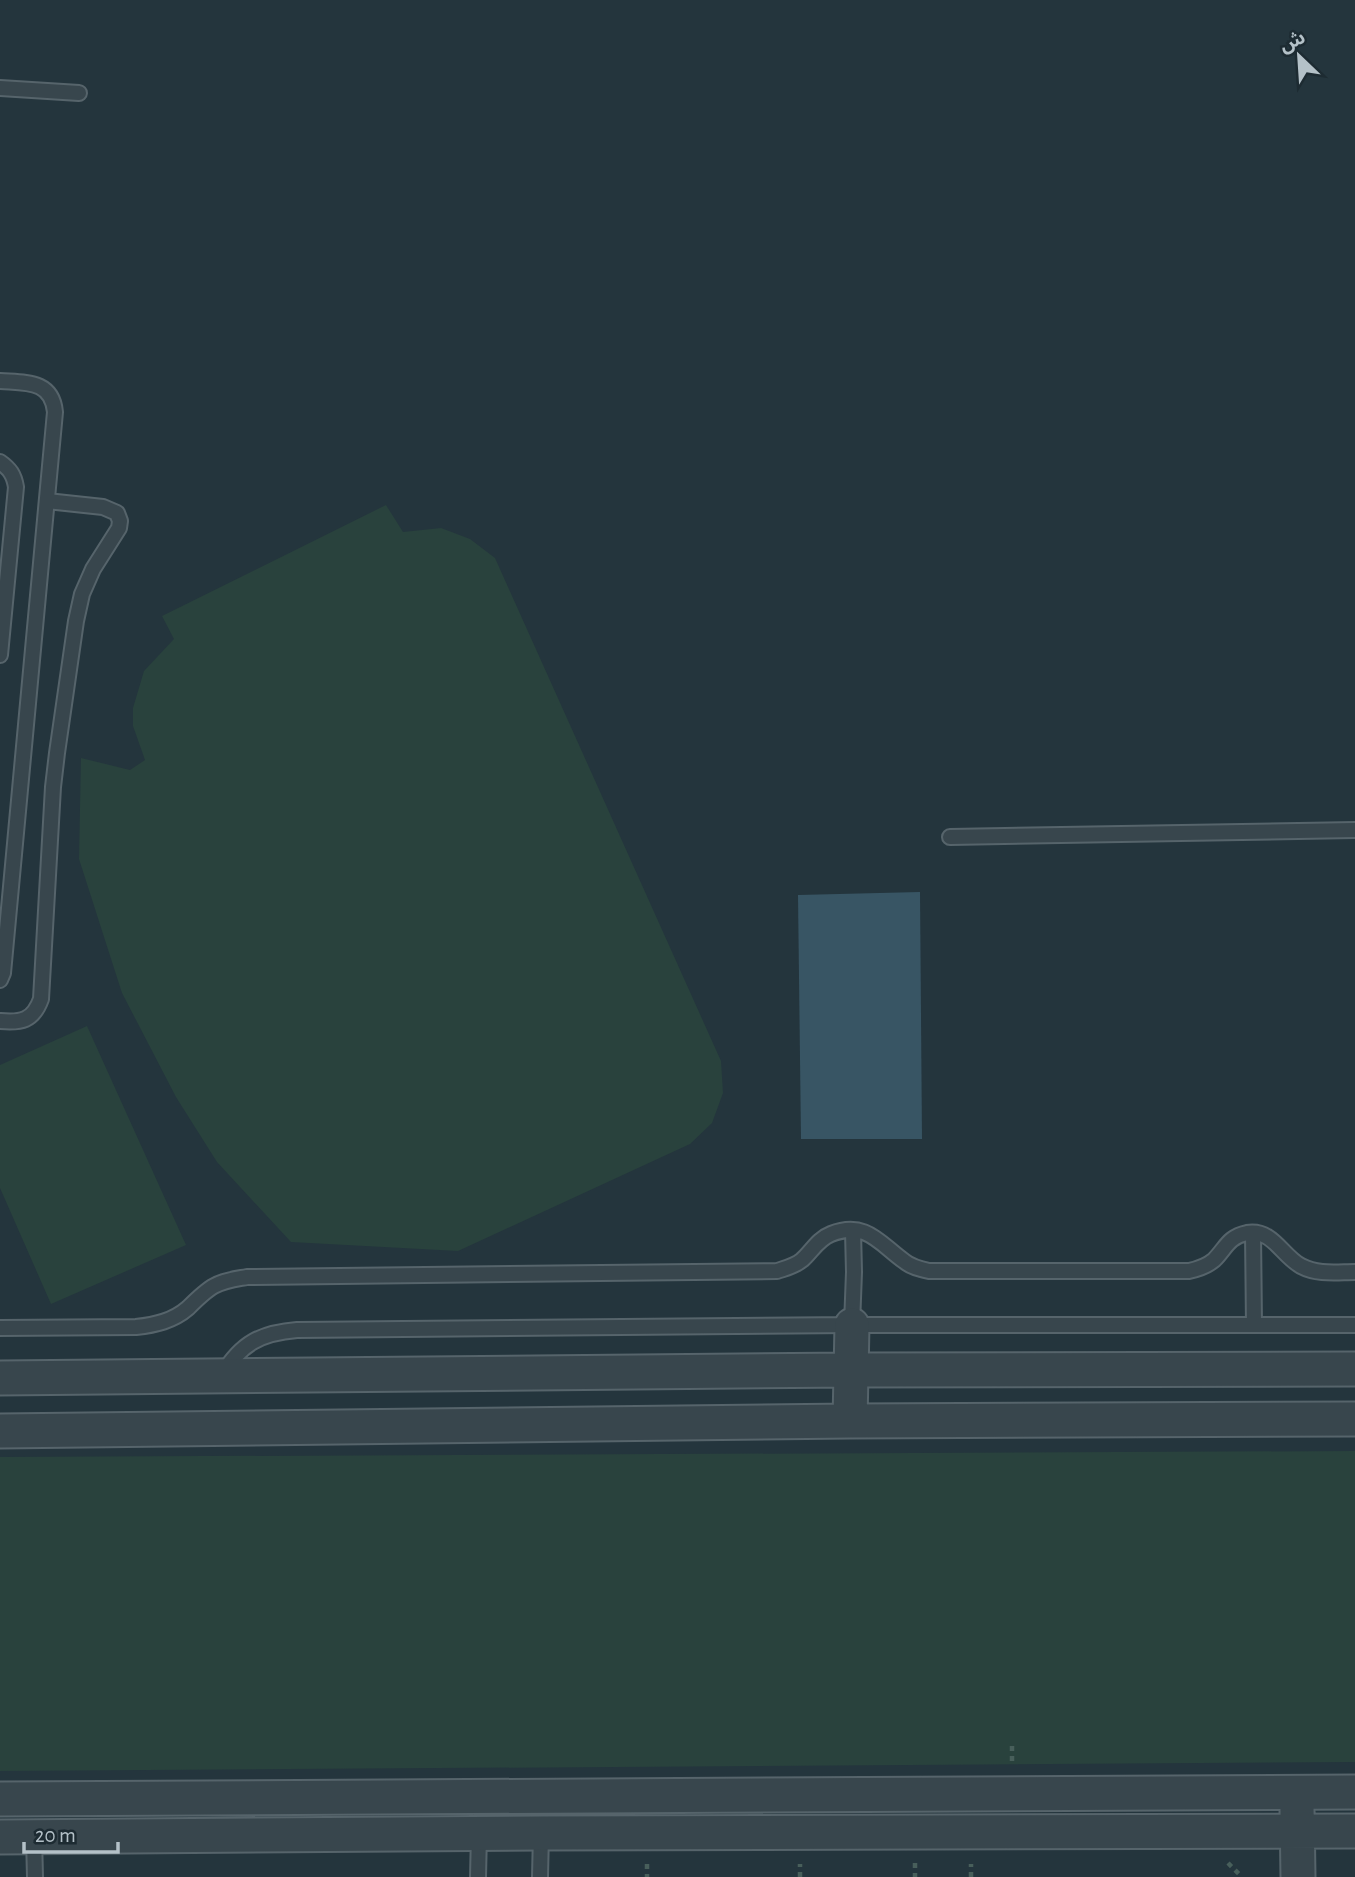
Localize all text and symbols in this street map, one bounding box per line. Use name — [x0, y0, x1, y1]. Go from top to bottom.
north arrow — [1264, 21, 1334, 91]
text: ش — [1277, 28, 1308, 56]
scale bar — [24, 1811, 119, 1855]
text: 20 m — [35, 1825, 76, 1846]

